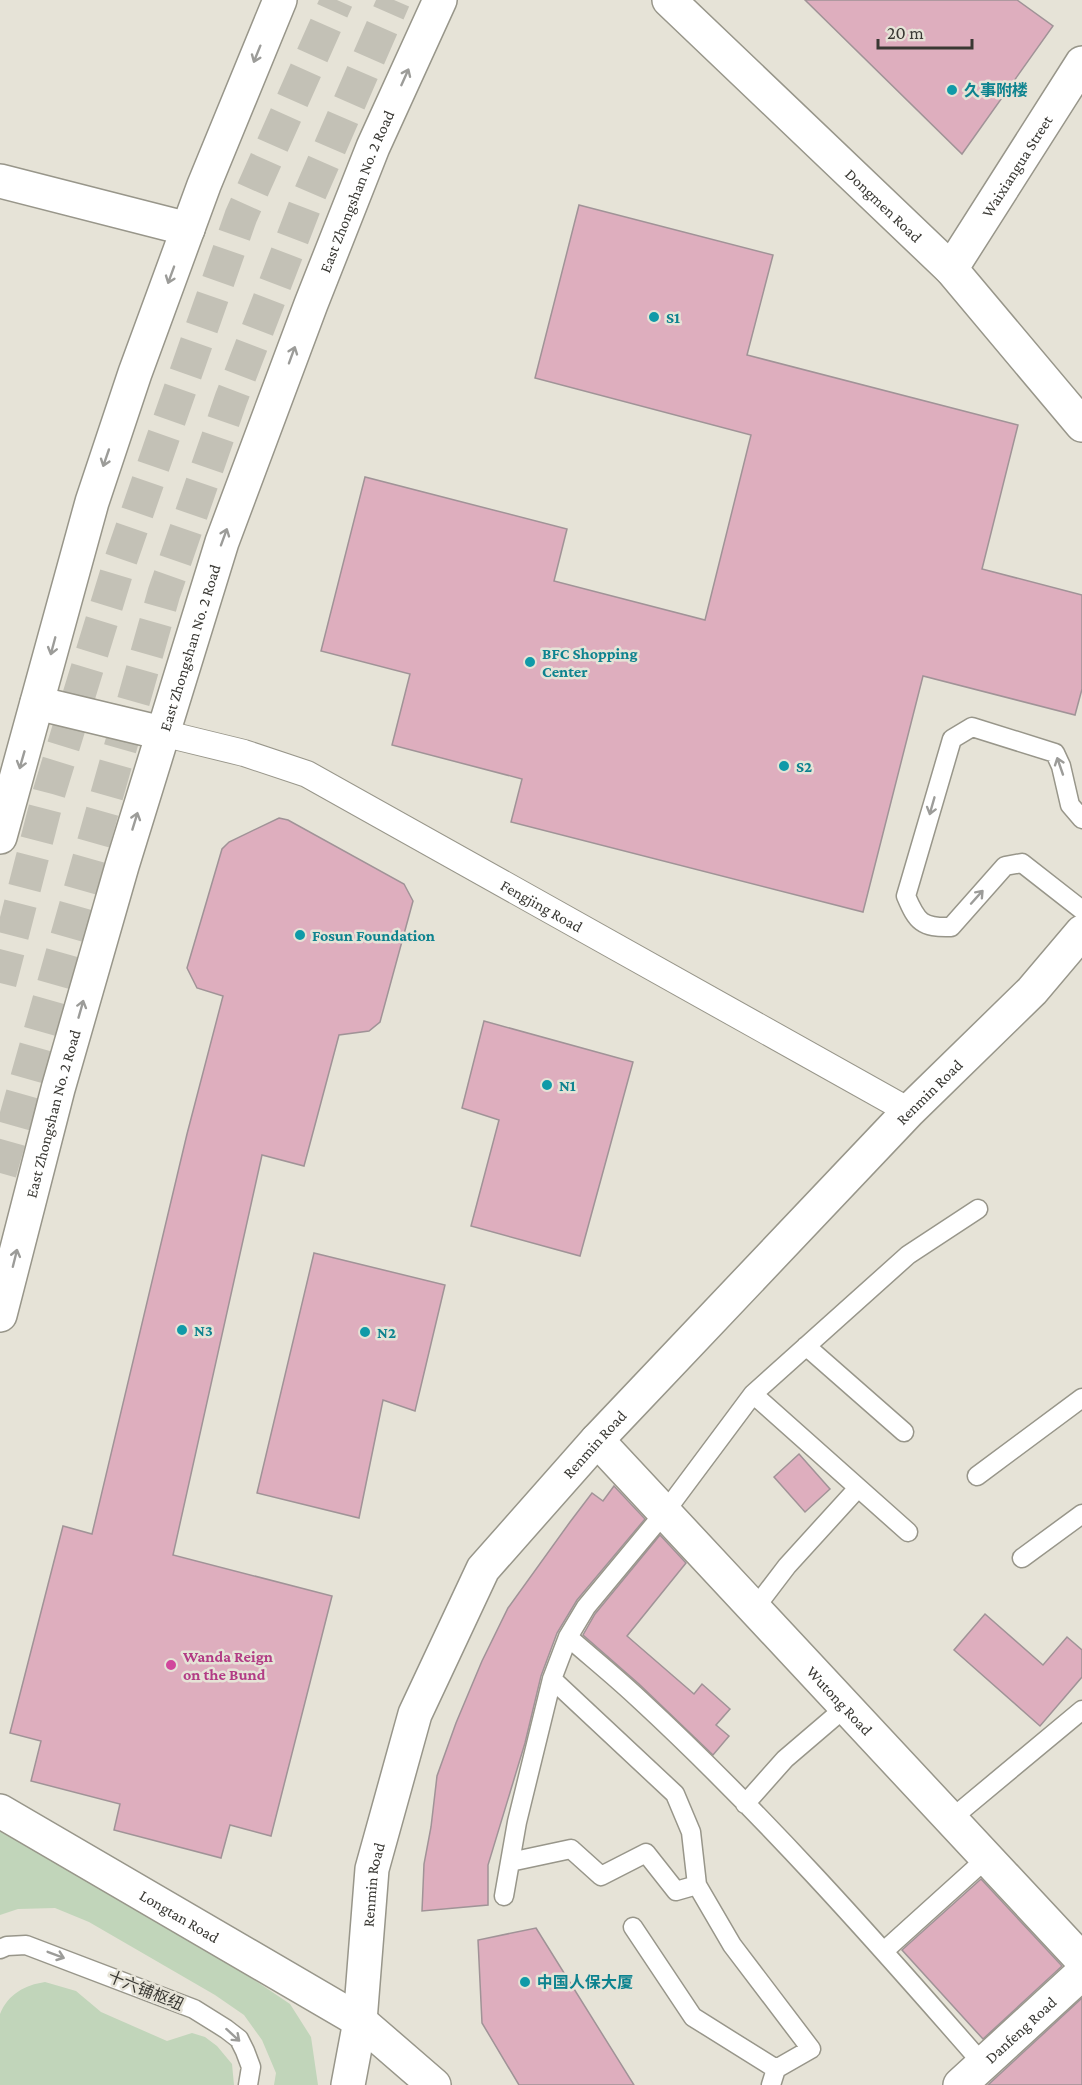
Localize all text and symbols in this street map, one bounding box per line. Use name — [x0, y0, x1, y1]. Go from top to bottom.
scale bar — [878, 12, 972, 50]
text: 20 m — [887, 23, 924, 43]
one-way arrow — [251, 44, 262, 62]
one-way arrow — [400, 68, 411, 86]
place label: 久事附楼 — [964, 82, 1028, 99]
marker: 久事附楼 — [945, 83, 959, 97]
street label: East Zhongshan No. 2 Road — [316, 107, 398, 275]
street label: Waixiangua Street — [978, 112, 1056, 220]
street label: Dongmen Road — [842, 165, 926, 246]
one-way arrow — [165, 265, 176, 283]
place label: S1 — [666, 309, 680, 326]
marker: S1 — [647, 310, 661, 324]
one-way arrow — [287, 346, 298, 364]
one-way arrow — [100, 448, 111, 467]
one-way arrow — [220, 528, 231, 547]
street label: East Zhongshan No. 2 Road — [156, 562, 224, 733]
one-way arrow — [46, 636, 58, 655]
place label: BFC Shopping Center — [542, 645, 638, 680]
marker: BFC Shopping Center — [523, 655, 537, 669]
one-way arrow — [15, 750, 27, 769]
one-way arrow — [1054, 757, 1065, 776]
place label: S2 — [796, 758, 812, 775]
marker: S2 — [777, 759, 791, 773]
one-way arrow — [926, 797, 937, 816]
one-way arrow — [130, 812, 141, 831]
street label: Fengjing Road — [498, 876, 586, 936]
one-way arrow — [970, 890, 984, 905]
place label: Fosun Foundation — [312, 927, 435, 944]
marker: Fosun Foundation — [293, 928, 307, 942]
one-way arrow — [76, 1000, 87, 1019]
street label: East Zhongshan No. 2 Road — [22, 1027, 84, 1200]
street label: Renmin Road — [893, 1056, 966, 1128]
place label: N1 — [559, 1077, 576, 1094]
marker: N1 — [540, 1078, 554, 1092]
one-way arrow — [9, 1249, 21, 1268]
place label: N3 — [194, 1322, 213, 1339]
marker: N3 — [175, 1323, 189, 1337]
place label: N2 — [377, 1324, 396, 1341]
marker: N2 — [358, 1325, 372, 1339]
street label: Renmin Road — [560, 1407, 630, 1482]
place label: Wanda Reign on the Bund — [182, 1648, 273, 1683]
marker: Wanda Reign on the Bund — [164, 1658, 178, 1672]
street label: Wutong Road — [803, 1663, 876, 1739]
street label: Renmin Road — [359, 1840, 388, 1928]
street label: Longtan Road — [137, 1886, 223, 1946]
one-way arrow — [46, 1950, 65, 1961]
street label: 十六铺枢纽 — [106, 1968, 186, 2013]
place label: 中国人保大厦 — [537, 1974, 633, 1991]
marker: 中国人保大厦 — [518, 1975, 532, 1989]
street label: Danfeng Road — [982, 1993, 1060, 2067]
one-way arrow — [225, 2028, 240, 2042]

